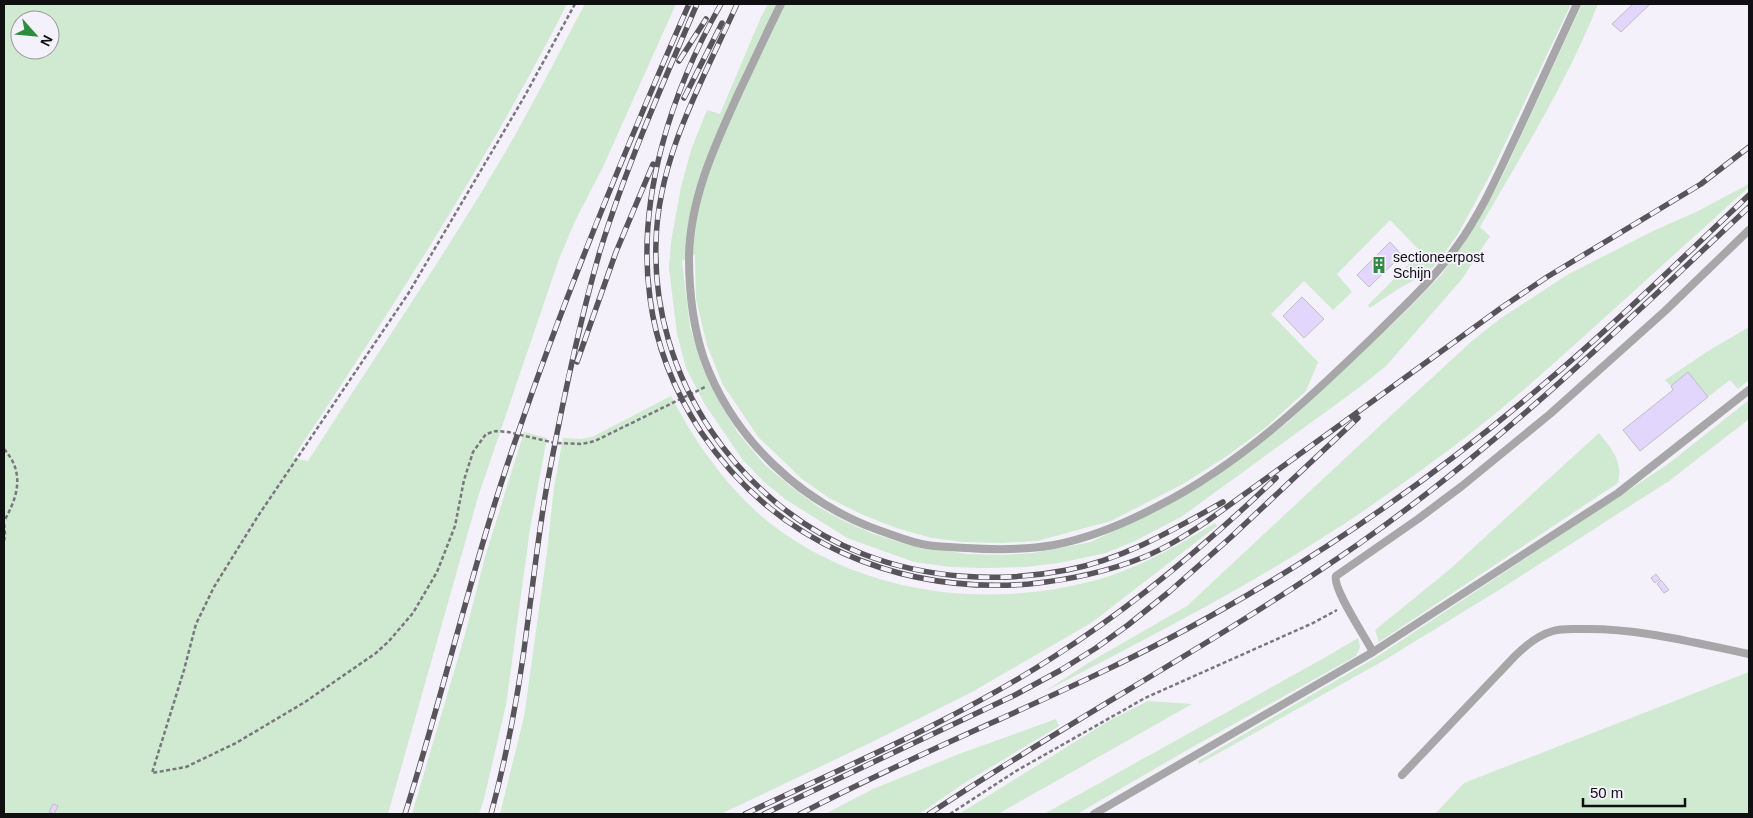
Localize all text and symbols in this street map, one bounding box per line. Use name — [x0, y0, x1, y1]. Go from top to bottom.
north arrow — [10, 10, 60, 60]
text: N — [37, 33, 56, 49]
place label: sectioneerpost Schijn — [1393, 249, 1484, 281]
building icon: sectioneerpost Schijn — [1369, 255, 1389, 275]
scale bar — [1583, 776, 1686, 808]
text: 50 m — [1590, 784, 1623, 801]

